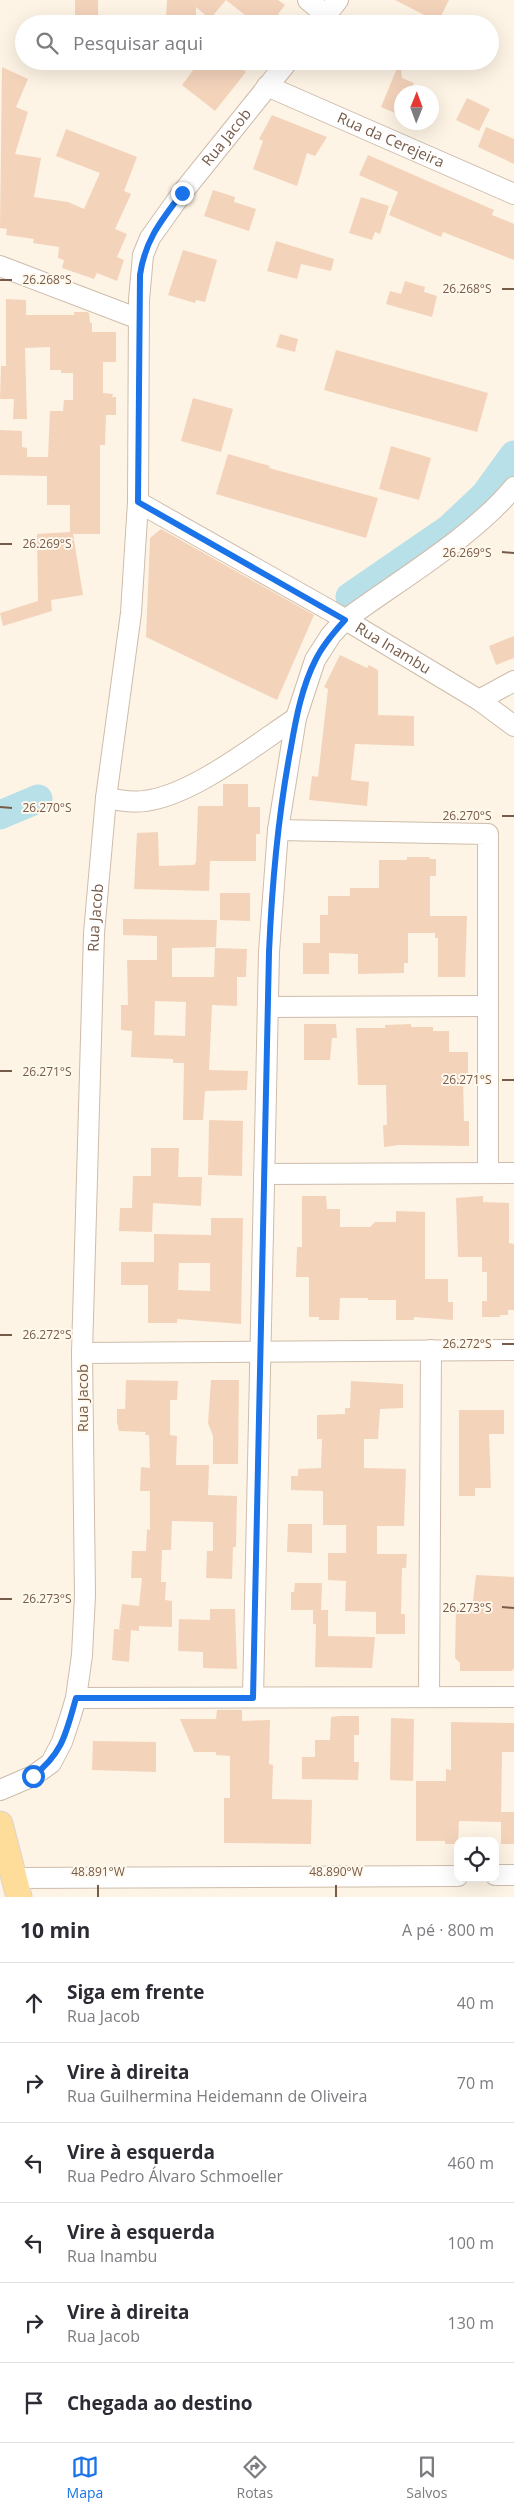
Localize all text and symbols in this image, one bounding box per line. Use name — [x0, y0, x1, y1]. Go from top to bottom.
search box — [15, 15, 499, 70]
icon: search — [33, 29, 61, 57]
text: Pesquisar aqui — [73, 30, 203, 56]
north arrow — [394, 85, 439, 130]
street label: Rua Jacob — [197, 104, 255, 170]
street label: Rua da Cerejeira — [334, 107, 448, 171]
route end — [171, 182, 194, 205]
text: 26.268°S — [22, 271, 72, 288]
text: 26.268°S — [442, 280, 492, 297]
text: 26.269°S — [22, 535, 72, 552]
text: 26.269°S — [442, 544, 492, 561]
street label: Rua Inambu — [352, 617, 435, 678]
text: 26.270°S — [22, 799, 72, 816]
text: 26.270°S — [442, 807, 492, 824]
street label: Rua Jacob — [82, 883, 107, 952]
text: 26.271°S — [22, 1063, 72, 1080]
text: 26.271°S — [442, 1071, 492, 1088]
text: 26.272°S — [22, 1326, 72, 1343]
text: 26.272°S — [442, 1335, 492, 1352]
street label: Rua Jacob — [72, 1364, 92, 1432]
text: 26.273°S — [22, 1590, 72, 1607]
text: 26.273°S — [442, 1599, 492, 1616]
route start — [22, 1765, 45, 1788]
map controls — [454, 1837, 499, 1882]
button: locate — [454, 1837, 499, 1882]
text: 48.891°W — [71, 1863, 125, 1880]
text: 48.890°W — [309, 1863, 363, 1880]
text: 10 min — [20, 1916, 90, 1944]
text: A pé · 800 m — [402, 1919, 494, 1941]
text: Siga em frente — [67, 1979, 204, 2005]
icon: ahead — [20, 1989, 48, 2017]
text: 40 m — [457, 1992, 494, 2014]
text: Rua Jacob — [67, 2005, 140, 2027]
text: Vire à direita — [67, 2059, 190, 2085]
icon: right — [20, 2069, 48, 2097]
text: 70 m — [457, 2072, 494, 2094]
text: Rua Guilhermina Heidemann de Oliveira — [67, 2085, 367, 2107]
text: Vire à esquerda — [67, 2139, 215, 2165]
icon: left — [20, 2149, 48, 2177]
text: 460 m — [448, 2152, 494, 2174]
text: Rua Pedro Álvaro Schmoeller — [67, 2165, 283, 2187]
text: Vire à esquerda — [67, 2219, 215, 2245]
icon: left — [20, 2229, 48, 2257]
text: 100 m — [448, 2232, 494, 2254]
text: Rua Inambu — [67, 2245, 157, 2267]
text: Vire à direita — [67, 2299, 190, 2325]
icon: right — [20, 2309, 48, 2337]
text: 130 m — [448, 2312, 494, 2334]
text: Rua Jacob — [67, 2325, 140, 2347]
icon: arrive — [20, 2389, 48, 2417]
text: Chegada ao destino — [67, 2390, 253, 2416]
tab: Mapa — [67, 2453, 103, 2502]
tab: Rotas — [237, 2453, 273, 2502]
tab: Salvos — [406, 2453, 447, 2502]

